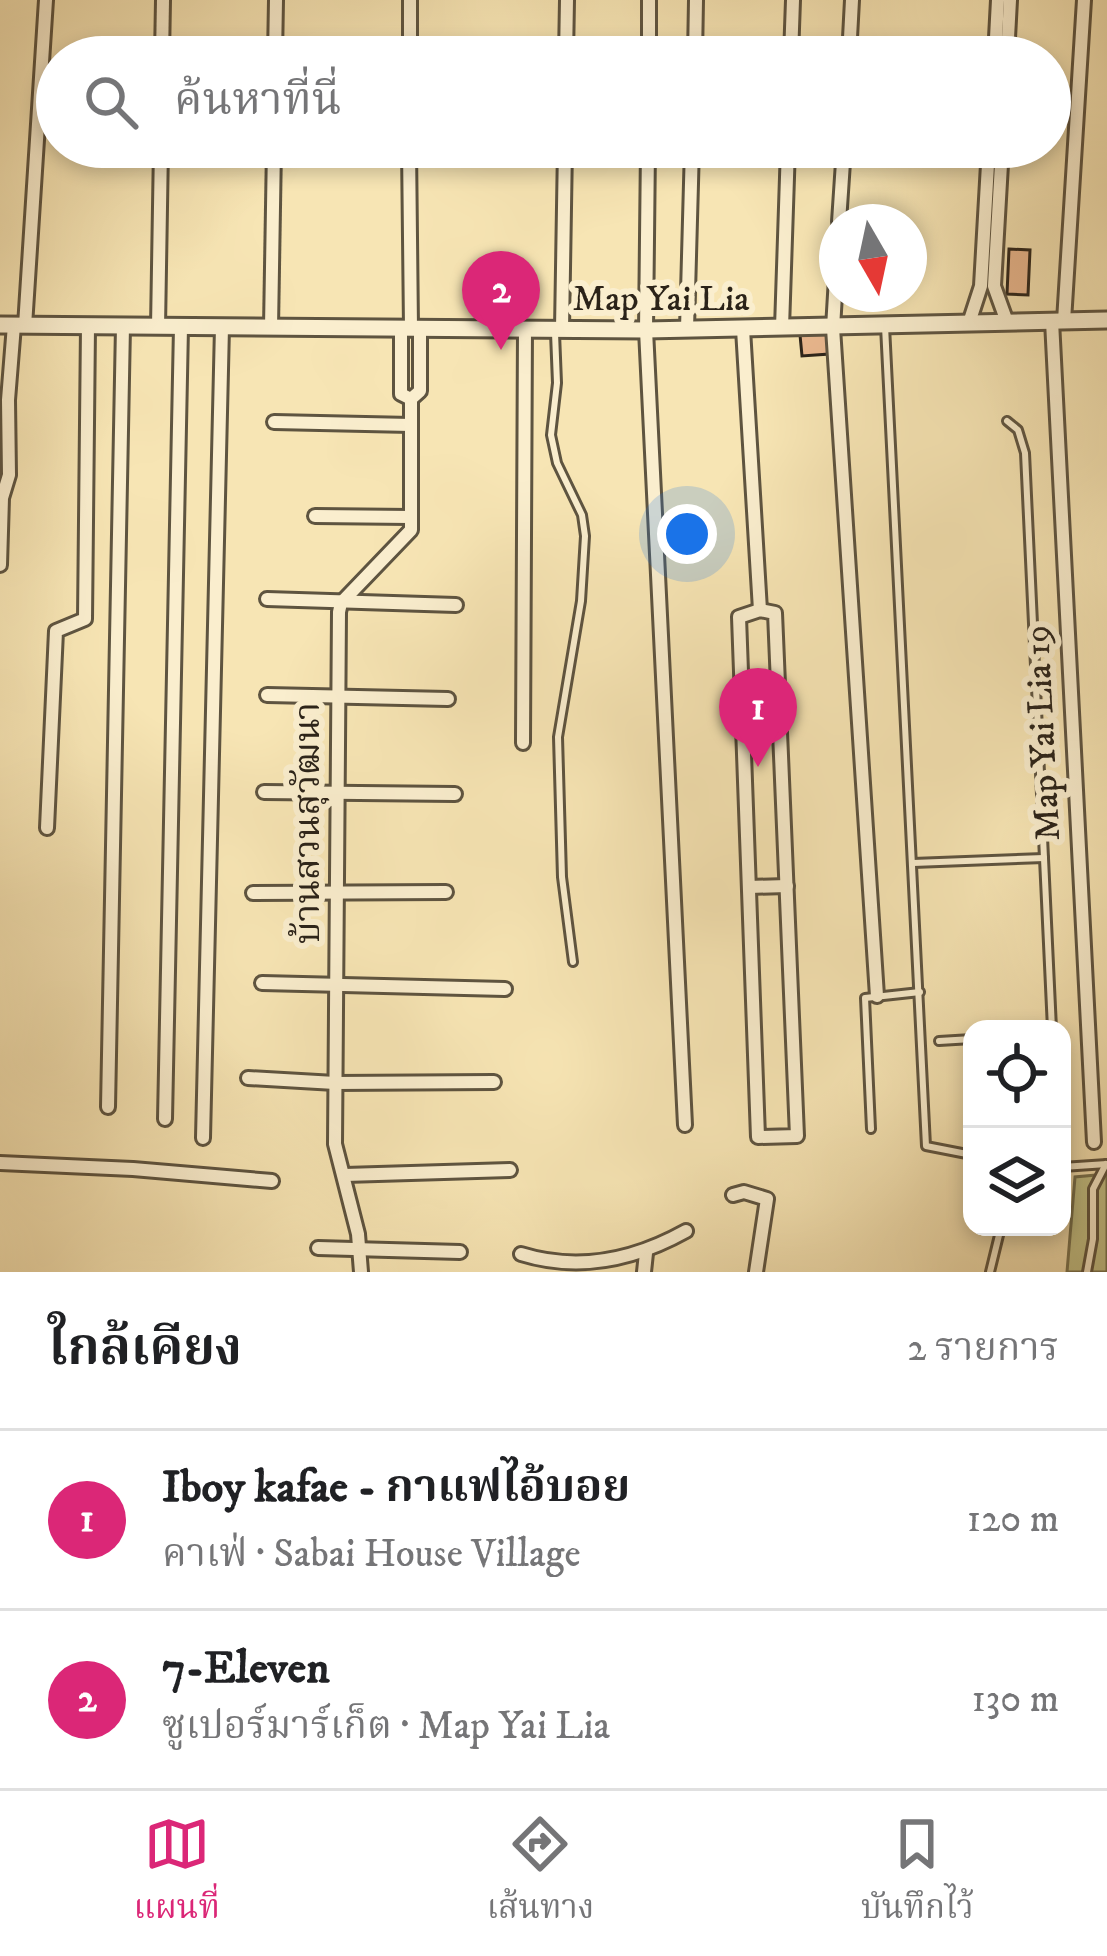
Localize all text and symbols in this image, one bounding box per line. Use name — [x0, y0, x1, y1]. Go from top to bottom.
search box — [36, 36, 1071, 168]
icon: search — [78, 69, 144, 135]
text: ค้นหาที่นี่ — [174, 73, 342, 129]
north arrow — [819, 204, 927, 312]
pin: 2 — [462, 251, 540, 350]
street label: Map Yai Lia — [572, 277, 750, 322]
your location — [657, 504, 717, 564]
street label: Map Yai Lia 19 — [1015, 624, 1071, 842]
pin: 1 — [719, 668, 797, 767]
street label: บ้านสวนสุวัฒนา — [286, 702, 331, 944]
map controls — [963, 1020, 1071, 1236]
button: locate — [963, 1020, 1071, 1128]
button: layers — [963, 1128, 1071, 1236]
text: ใกล้เคียง — [48, 1317, 242, 1381]
text: 2 รายการ — [907, 1324, 1059, 1373]
text: Iboy kafae - กาแฟไอ้บอย — [162, 1460, 630, 1516]
text: 1 — [80, 1495, 94, 1544]
text: 120 m — [967, 1495, 1059, 1544]
text: คาเฟ่ · Sabai House Village — [162, 1530, 581, 1579]
text: 7-Eleven — [162, 1641, 330, 1697]
text: 2 — [77, 1675, 97, 1724]
text: 130 m — [971, 1675, 1059, 1724]
text: ซูเปอร์มาร์เก็ต · Map Yai Lia — [162, 1702, 610, 1751]
tab: แผนที่ — [133, 1811, 220, 1936]
tab: เส้นทาง — [487, 1811, 594, 1936]
tab: บันทึกไว้ — [861, 1811, 974, 1936]

